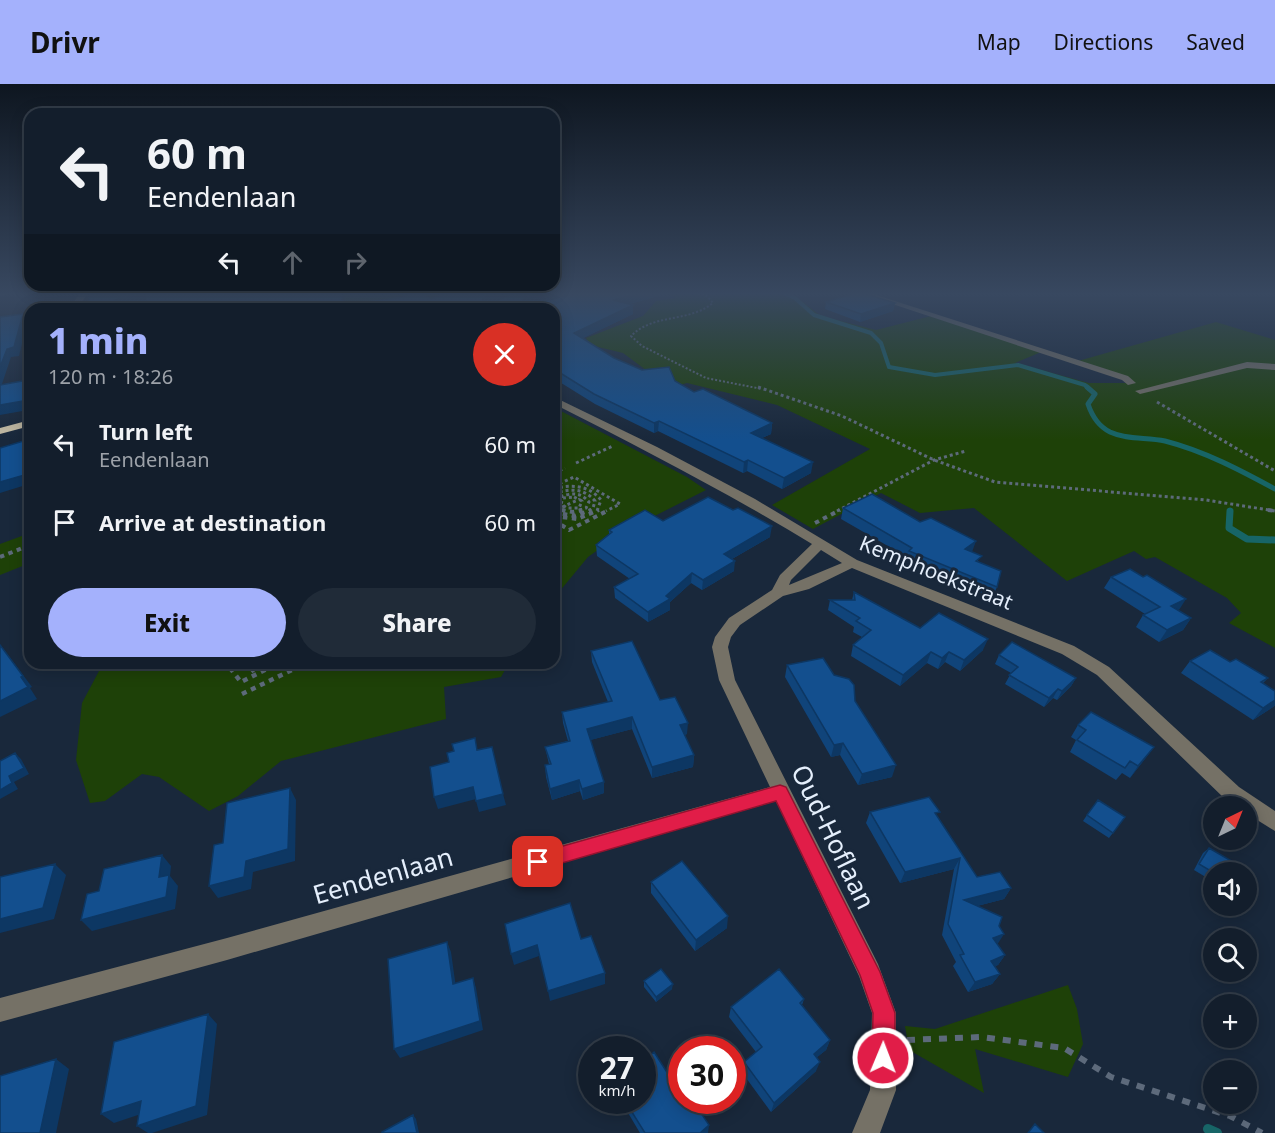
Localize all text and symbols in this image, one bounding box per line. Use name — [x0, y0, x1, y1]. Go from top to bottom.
text: Drivr — [30, 23, 100, 61]
text: Map — [977, 28, 1021, 56]
text: Directions — [1054, 28, 1153, 56]
text: Saved — [1186, 28, 1245, 56]
text: 60 m — [147, 124, 247, 181]
icon: left — [48, 132, 126, 210]
text: Eendenlaan — [147, 178, 296, 215]
icon: left — [213, 246, 246, 279]
icon: ahead — [276, 246, 309, 279]
icon: right — [339, 246, 372, 279]
text: 1 min — [48, 316, 149, 365]
button: close — [473, 323, 536, 386]
text: 120 m · 18:26 — [48, 363, 173, 390]
text: Turn left — [99, 416, 193, 446]
icon: left — [48, 428, 81, 461]
text: 60 m — [485, 429, 536, 459]
text: Eendenlaan — [99, 446, 210, 473]
icon: arrive — [48, 506, 81, 539]
text: Arrive at destination — [99, 507, 326, 537]
text: 60 m — [485, 507, 536, 537]
street label: Kemphoekstraat — [855, 529, 1018, 616]
button: Exit — [48, 588, 286, 657]
button: Share — [298, 588, 536, 657]
street label: Oud-Hoflaan — [783, 758, 884, 915]
north arrow — [1203, 796, 1257, 850]
map controls — [1203, 796, 1257, 1114]
pin — [512, 836, 563, 887]
street label: Eendenlaan — [309, 838, 457, 912]
icon: arrive — [521, 845, 554, 878]
button: sound — [1203, 862, 1257, 916]
button: search — [1203, 928, 1257, 982]
button: + — [1203, 994, 1257, 1048]
position arrow — [851, 1026, 915, 1090]
speed limit sign: 30 — [668, 1036, 746, 1114]
text: 27 — [600, 1047, 634, 1088]
button: − — [1203, 1060, 1257, 1114]
text: km/h — [599, 1080, 635, 1100]

